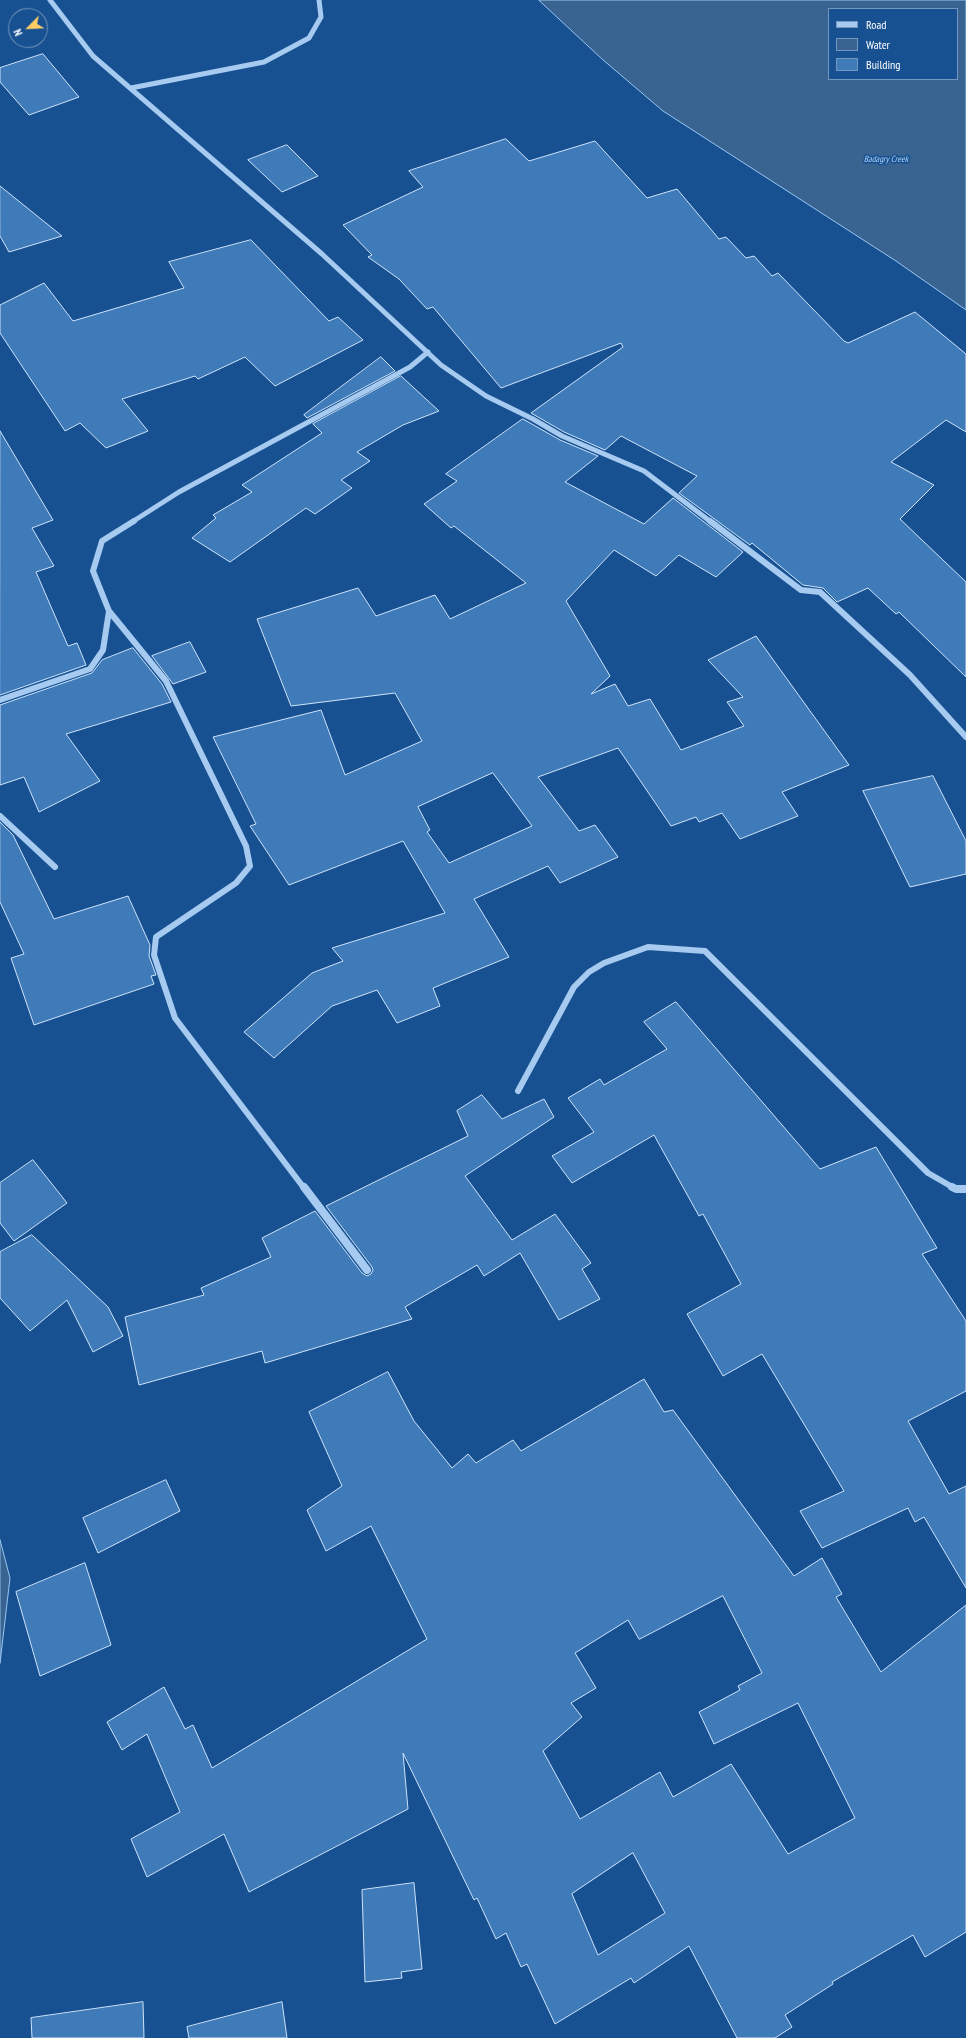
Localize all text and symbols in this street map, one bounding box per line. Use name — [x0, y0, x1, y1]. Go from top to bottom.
north arrow — [8, 8, 48, 48]
legend — [828, 8, 958, 80]
text: Road — [866, 17, 886, 32]
text: N — [10, 27, 26, 38]
text: Water — [866, 37, 890, 52]
text: Building — [866, 57, 901, 72]
water label: Badagry Creek — [864, 154, 908, 164]

